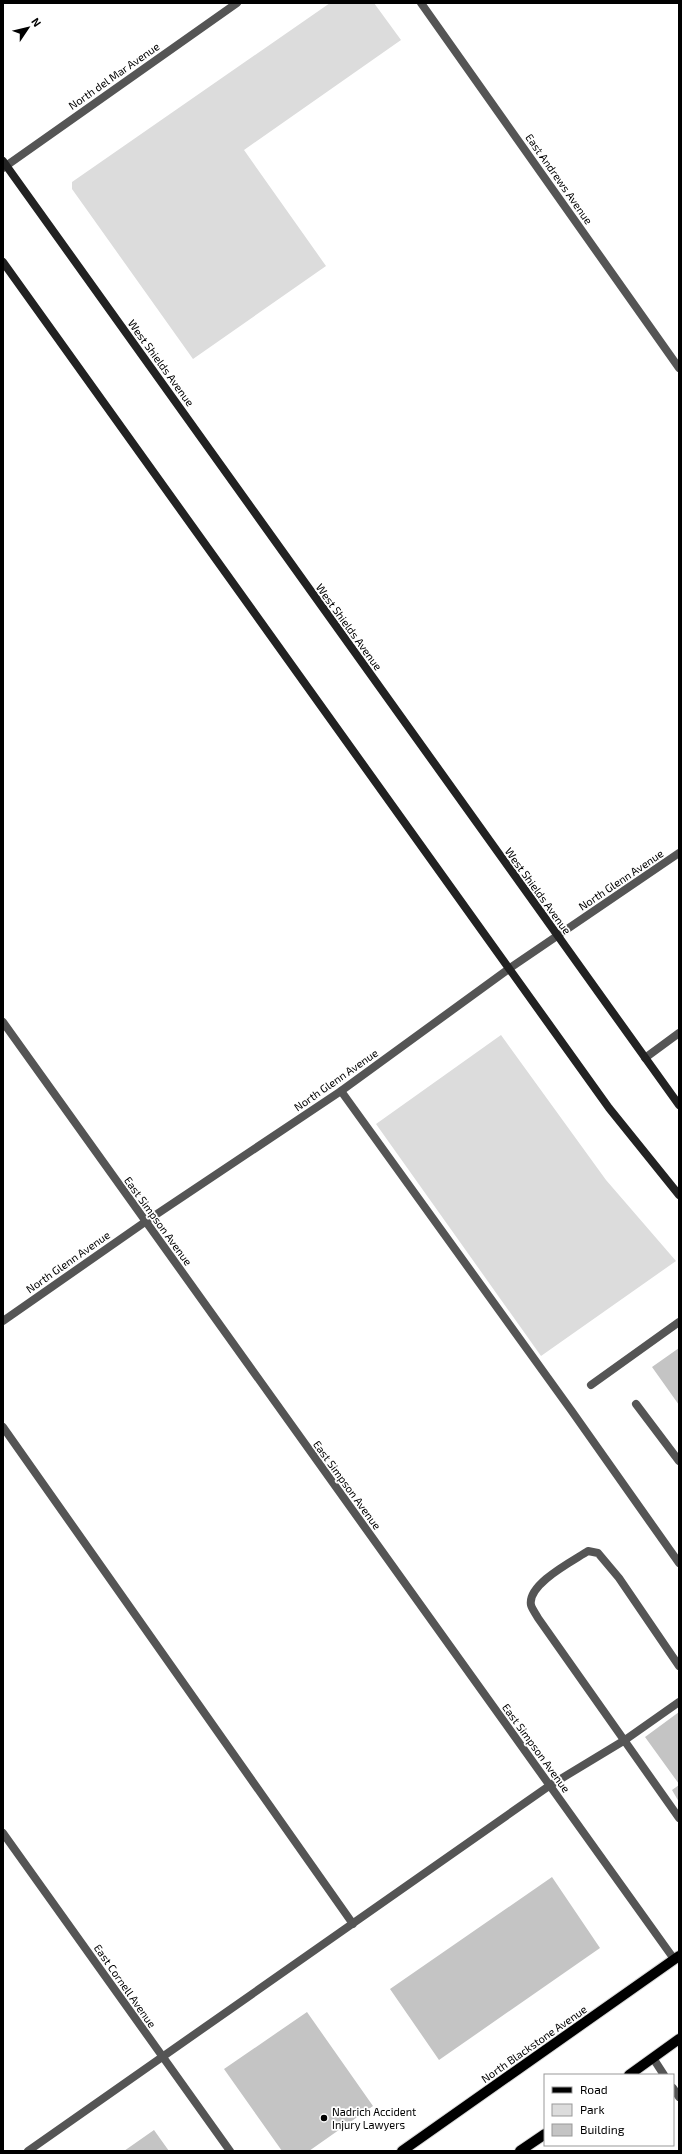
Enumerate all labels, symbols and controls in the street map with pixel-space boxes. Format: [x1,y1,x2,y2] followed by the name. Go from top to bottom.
[8,8,48,48] north arrow
[29,15,44,29] text: N
[66,39,162,112] street label: North del Mar Avenue
[523,131,596,227] street label: East Andrews Avenue
[126,317,197,409] street label: West Shields Avenue
[314,581,385,673] street label: West Shields Avenue
[503,845,574,937] street label: West Shields Avenue
[576,846,666,913] street label: North Glenn Avenue
[291,1046,380,1113] street label: North Glenn Avenue
[122,1174,195,1268] street label: East Simpson Avenue
[23,1228,112,1295] street label: North Glenn Avenue
[311,1438,384,1532] street label: East Simpson Avenue
[500,1701,573,1795] street label: East Simpson Avenue
[92,1941,159,2030] street label: East Cornell Avenue
[478,2002,589,2085] street label: North Blackstone Avenue
[544,2074,674,2146] legend
[580,2082,608,2096] text: Road
[580,2102,605,2116] text: Park
[332,2105,416,2132] place label: Nadrich Accident Injury Lawyers
[319,2113,329,2123] marker: Nadrich Accident Injury Lawyers
[580,2122,625,2136] text: Building

